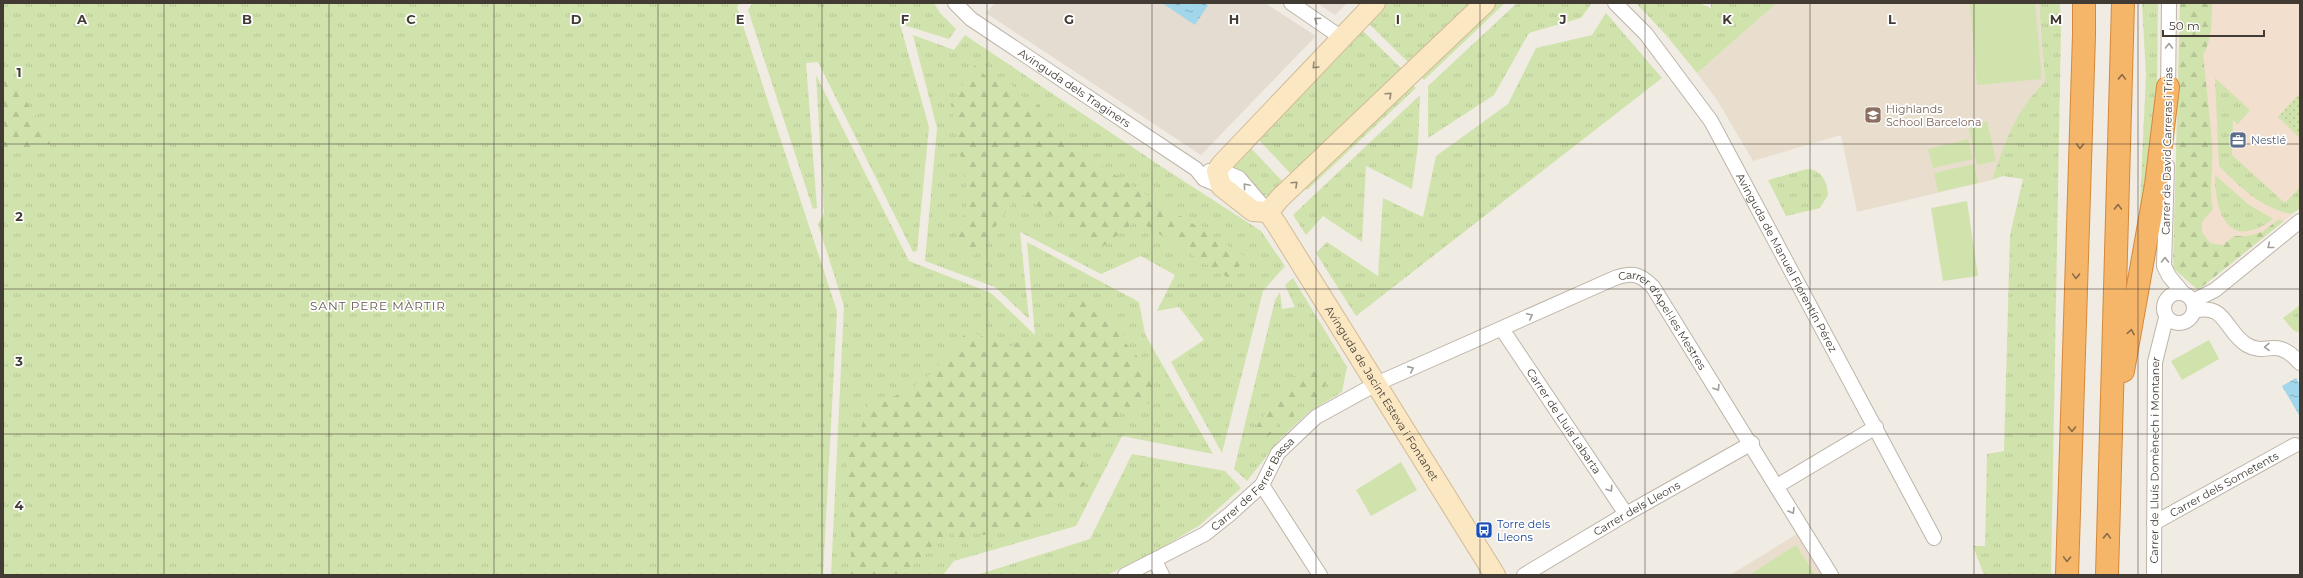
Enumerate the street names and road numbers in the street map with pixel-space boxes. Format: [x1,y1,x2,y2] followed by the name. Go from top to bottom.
[1016,46,1134,131] street label: Avinguda dels Traginers
[2159,66,2175,235] street label: Carrer de David Carreras i Trias
[1733,171,1840,355] street label: Avinguda de Manuel Florentín Pérez
[1617,268,1710,373] street label: Carrer d'Apel·les Mestres
[1322,303,1442,484] street label: Avinguda de Jacint Esteva i Fontanet
[2147,355,2163,563] street label: Carrer de Lluís Domènech i Montaner
[1523,366,1604,477] street label: Carrer de Lluís Labarta
[1208,434,1297,534] street label: Carrer de Ferrer Bassa
[2167,448,2281,520] street label: Carrer dels Sometents
[1591,478,1683,539] street label: Carrer dels Lleons

